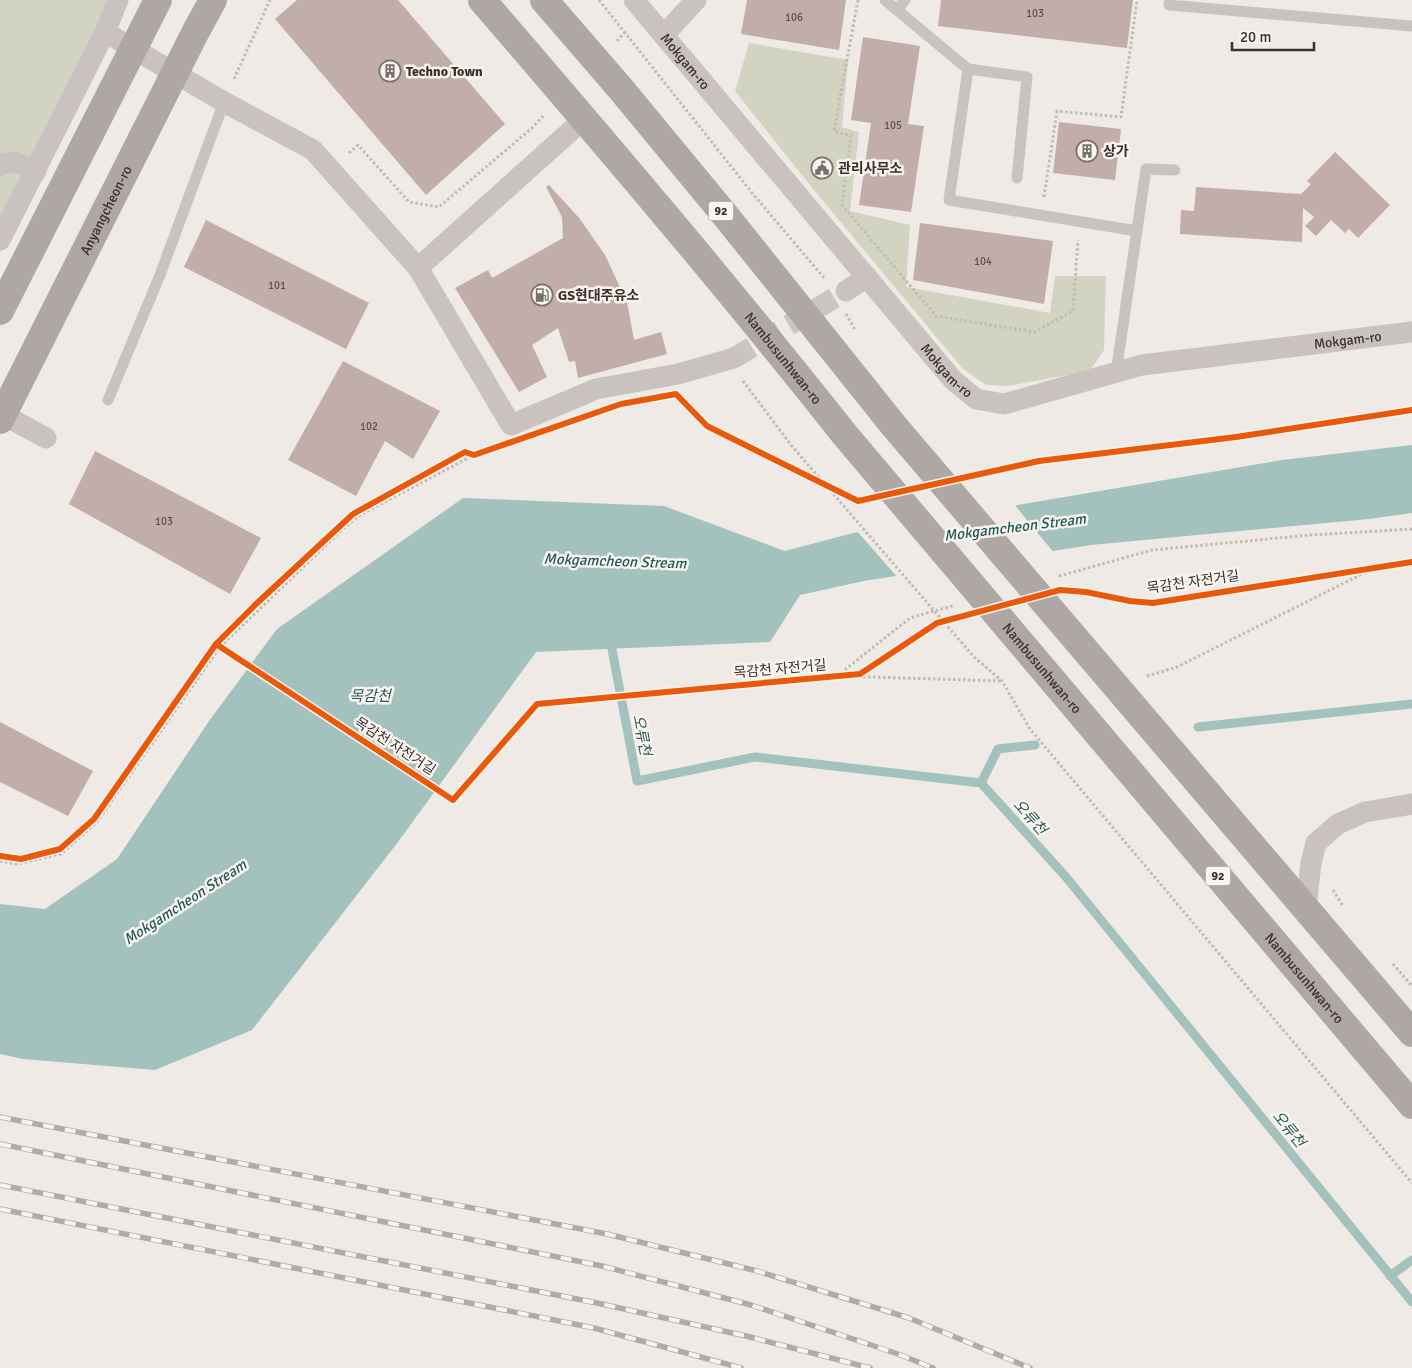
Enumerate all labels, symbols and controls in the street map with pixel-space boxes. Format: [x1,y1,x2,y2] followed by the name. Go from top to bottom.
[1026,7,1044,20] house number: 103
[785,11,803,24] house number: 106
[1232,20,1314,52] scale bar
[1240,28,1271,46] text: 20 m
[657,30,714,93] street label: Mokgam-ro
[378,59,402,83] building icon: Techno Town
[406,63,483,80] place label: Techno Town
[884,119,902,132] house number: 105
[1075,139,1099,163] building icon: 상가
[1103,143,1129,160] place label: 상가
[810,156,834,180] public building icon: 관리사무소
[838,160,903,177] place label: 관리사무소
[76,163,135,258] street label: Anyangcheon-ro
[708,202,734,220] road number: 92
[974,255,992,268] house number: 104
[268,279,286,292] house number: 101
[530,283,554,307] fuel station icon: GS현대주유소
[558,287,639,304] place label: GS현대주유소
[741,309,826,408] street label: Nambusunhwan-ro
[1313,327,1383,352] street label: Mokgam-ro
[917,340,976,401] street label: Mokgam-ro
[360,420,378,433] house number: 102
[943,509,1088,545] water label: Mokgamcheon Stream
[155,515,173,528] house number: 103
[543,550,688,573] water label: Mokgamcheon Stream
[1146,567,1240,597] street label: 목감천 자전거길
[999,619,1085,717] street label: Nambusunhwan-ro
[733,656,827,682] street label: 목감천 자전거길
[349,687,393,705] water label: 목감천
[351,713,439,779] street label: 목감천 자전거길
[629,713,655,759] water label: 오류천
[1009,796,1052,840] water label: 오류천
[120,855,251,948] water label: Mokgamcheon Stream
[1206,866,1230,886] road number: 92
[1261,929,1348,1027] street label: Nambusunhwan-ro
[1269,1107,1310,1152] water label: 오류천

